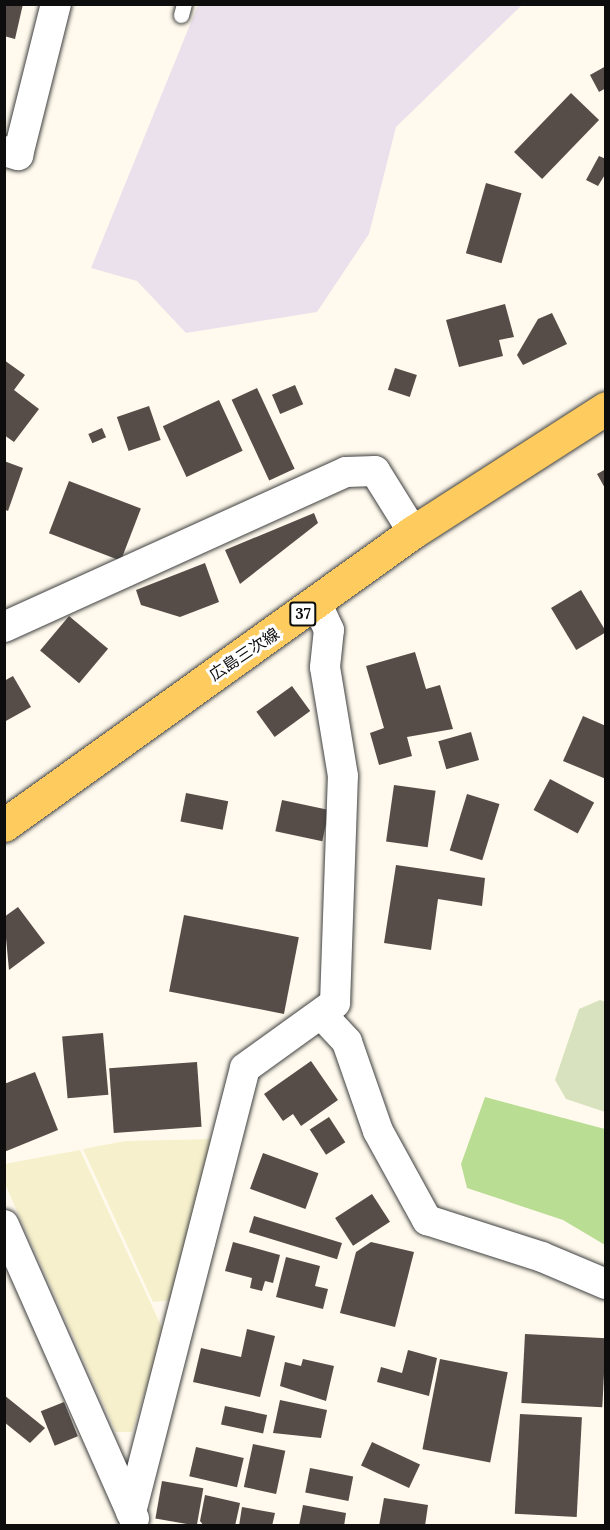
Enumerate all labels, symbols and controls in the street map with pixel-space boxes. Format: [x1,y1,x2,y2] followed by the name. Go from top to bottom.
[288,602,318,626] road number: 37
[205,624,283,684] street label: 広島三次線

